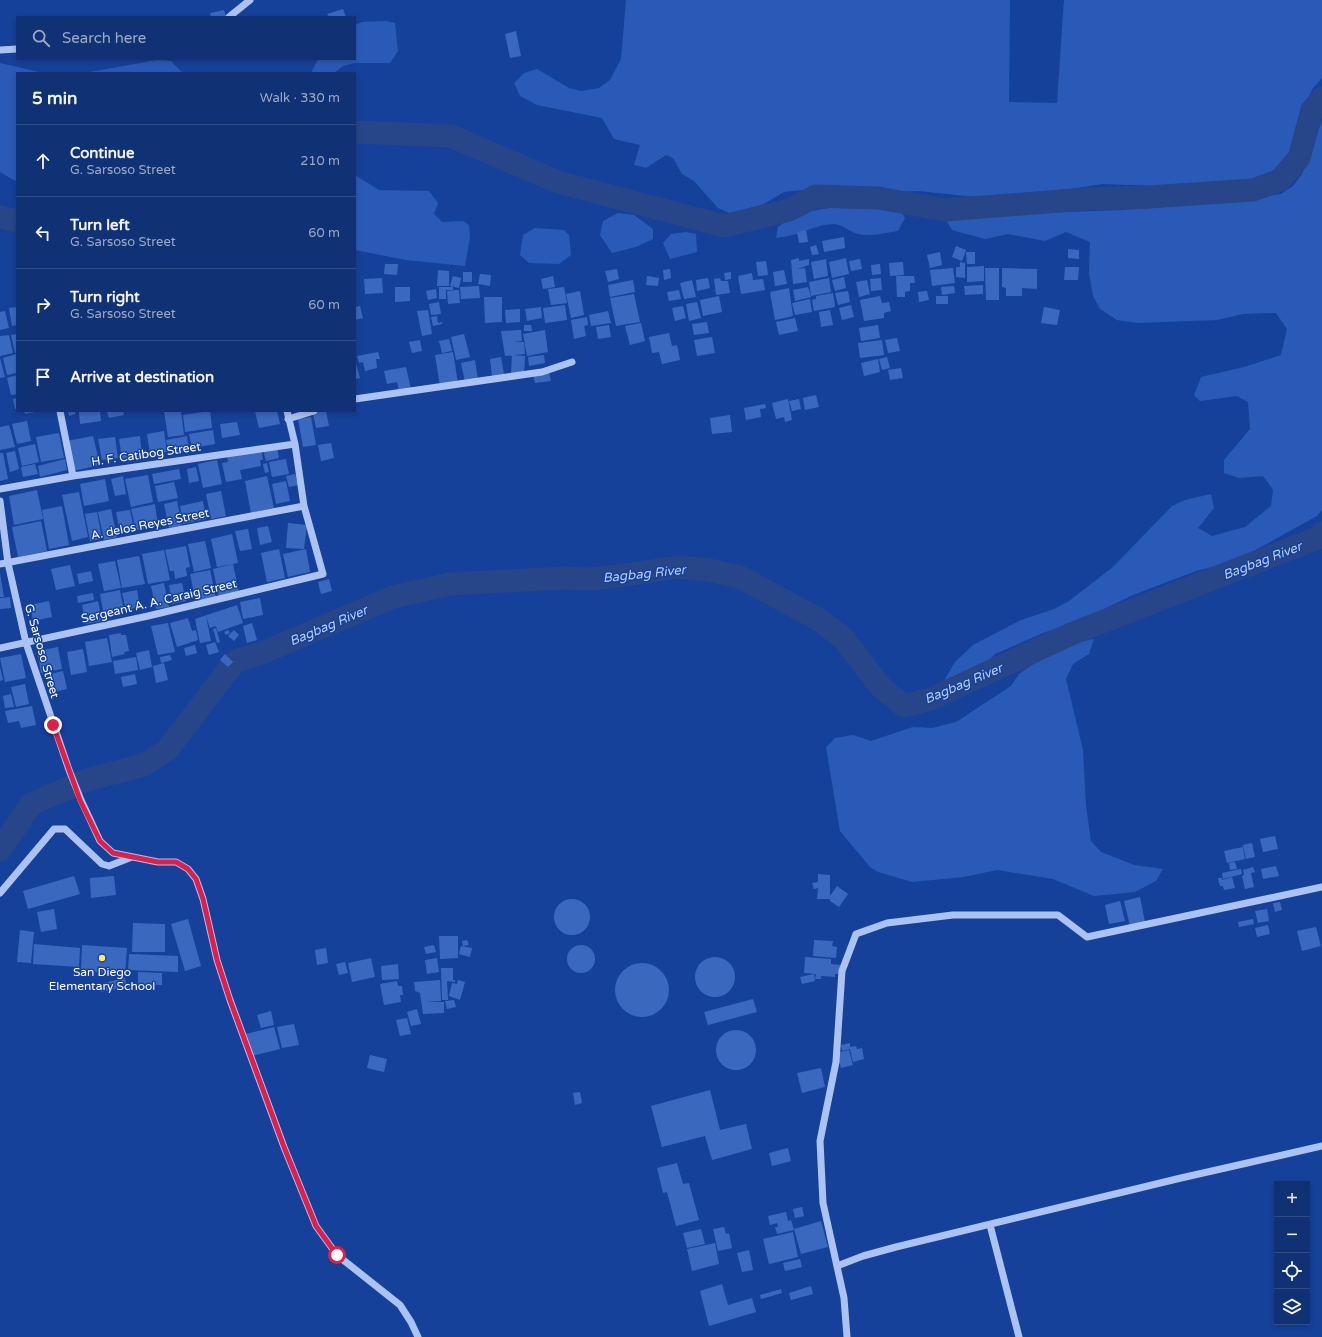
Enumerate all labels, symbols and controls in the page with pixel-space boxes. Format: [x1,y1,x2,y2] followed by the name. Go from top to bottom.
[16,16,356,60] search box
[30,27,52,49] icon: search
[62,29,146,47] text: Search here
[32,88,77,109] text: 5 min
[260,90,340,106] text: Walk · 330 m
[70,144,134,162] text: Continue
[32,150,54,172] icon: ahead
[300,153,340,169] text: 210 m
[70,162,176,178] text: G. Sarsoso Street
[70,216,130,234] text: Turn left
[32,222,54,244] icon: left
[308,225,340,241] text: 60 m
[70,234,176,250] text: G. Sarsoso Street
[70,288,140,306] text: Turn right
[32,294,54,316] icon: right
[308,297,340,313] text: 60 m
[70,306,176,322] text: G. Sarsoso Street
[32,366,54,388] icon: arrive
[70,368,214,386] text: Arrive at destination
[90,439,202,469] street label: H. F. Catibog Street
[90,506,211,542] street label: A. delos Reyes Street
[1221,538,1306,583] water label: Bagbag River
[602,561,688,586] water label: Bagbag River
[80,576,239,626] street label: Sergeant A. A. Caraig Street
[22,602,62,700] street label: G. Sarsoso Street
[287,602,372,650] water label: Bagbag River
[922,660,1007,708] water label: Bagbag River
[44,716,62,734] route end
[97,953,107,963] marker: San Diego Elementary School
[49,965,155,993] place label: San Diego Elementary School
[1274,1181,1310,1325] map controls
[1274,1181,1310,1217] button: +
[1274,1217,1310,1253] button: −
[328,1246,346,1264] route start
[1274,1253,1310,1289] button: locate
[1274,1289,1310,1325] button: layers

